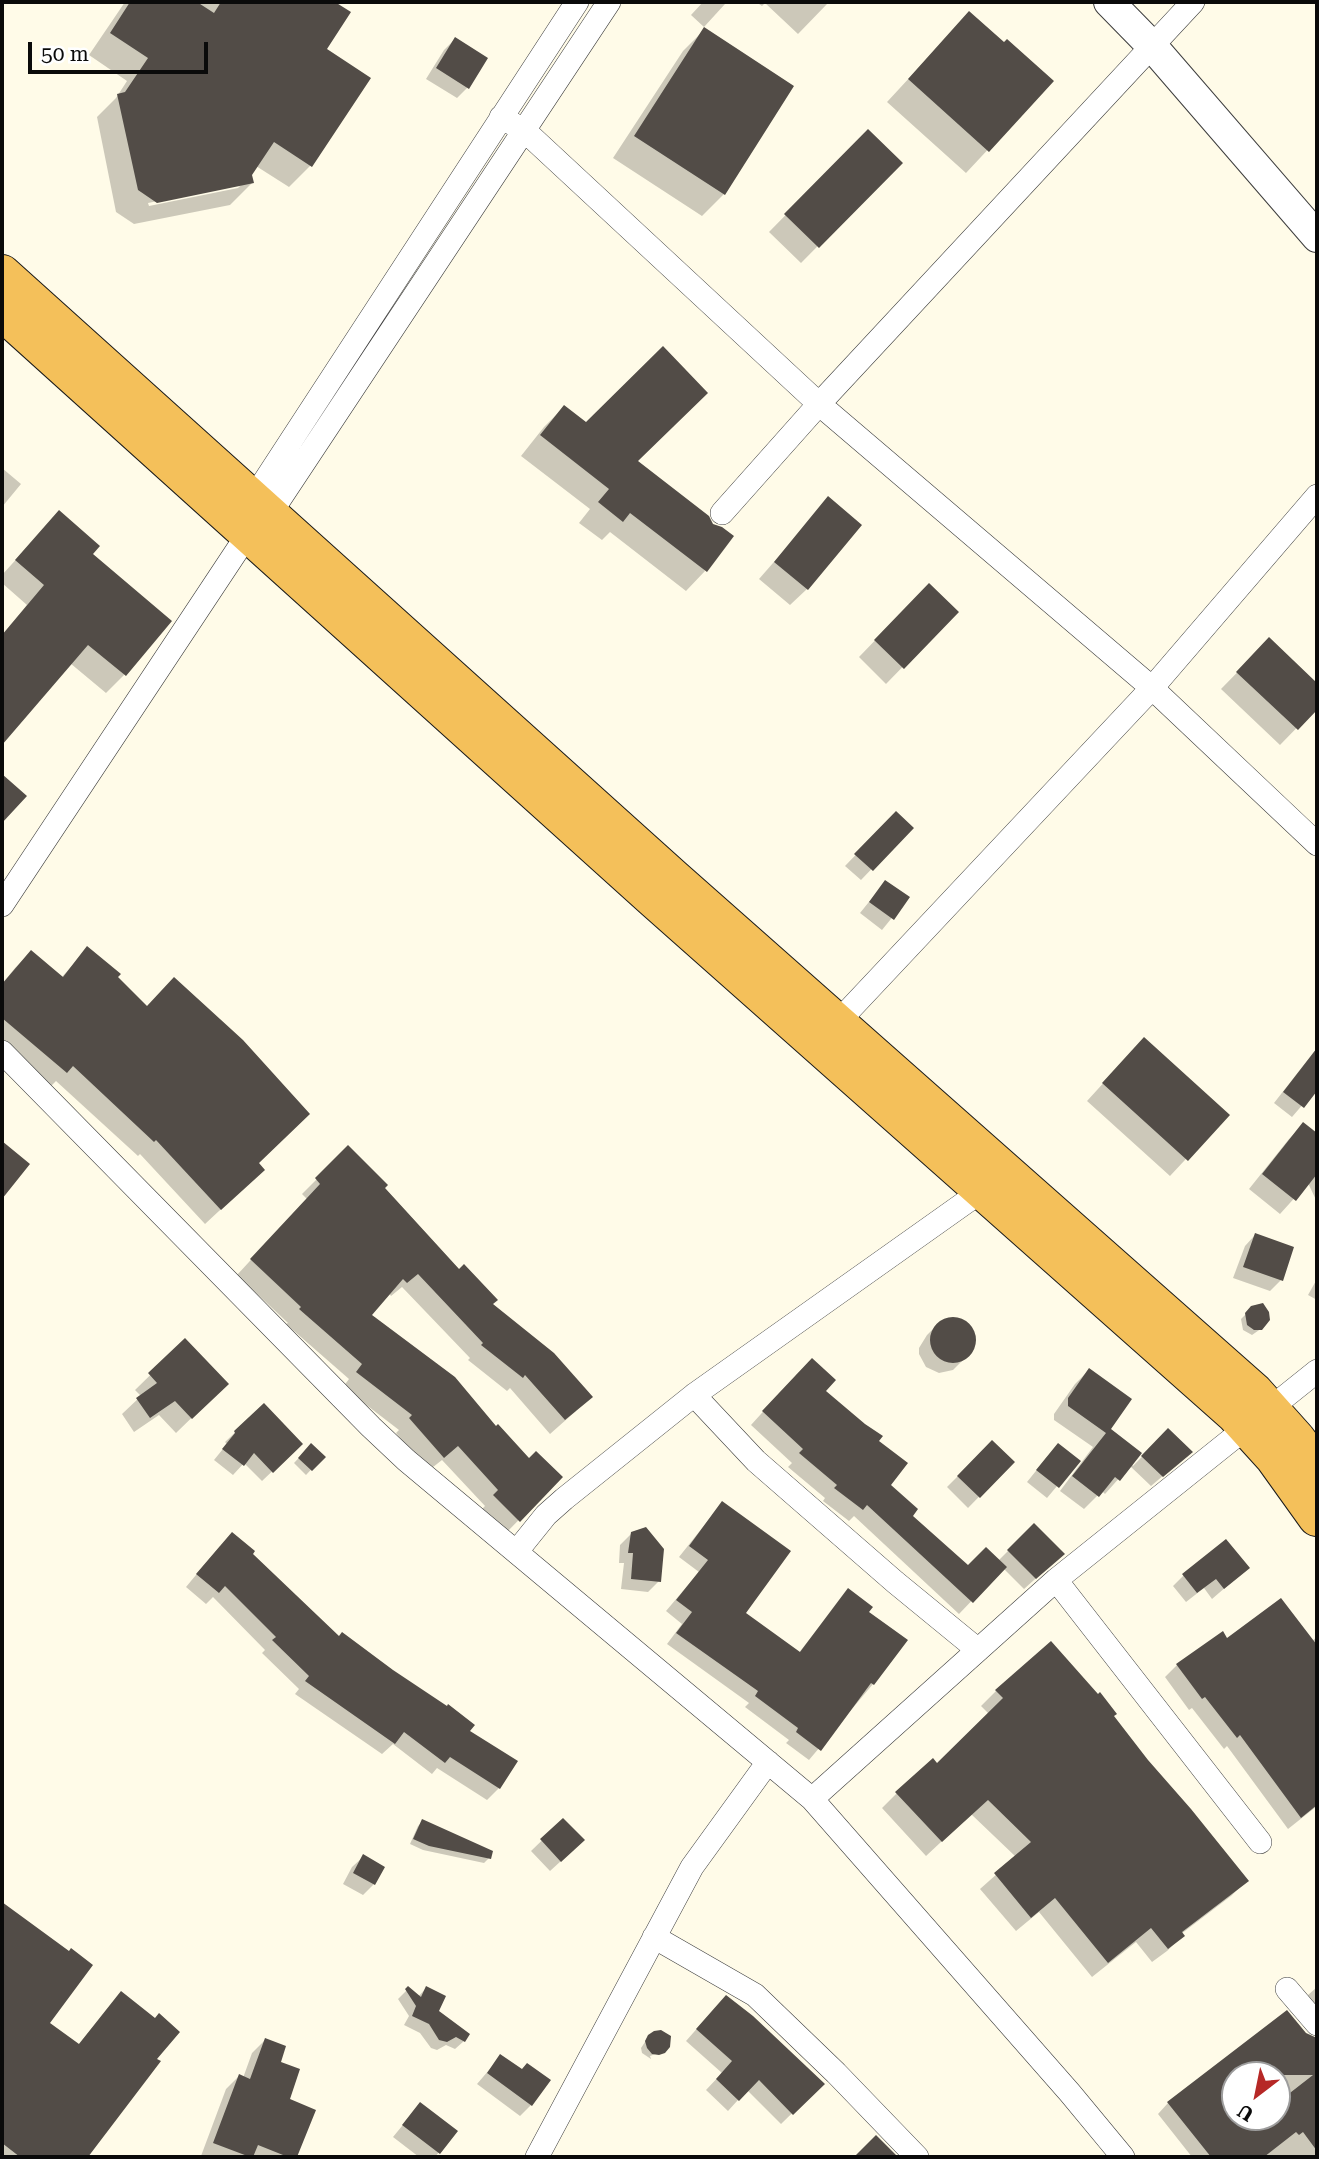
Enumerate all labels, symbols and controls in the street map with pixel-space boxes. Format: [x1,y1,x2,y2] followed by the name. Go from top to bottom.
[32,28,212,72] scale bar
[41,42,89,66] text: 50 m
[1221,2061,1291,2131] north arrow
[1233,2099,1258,2126] text: U

